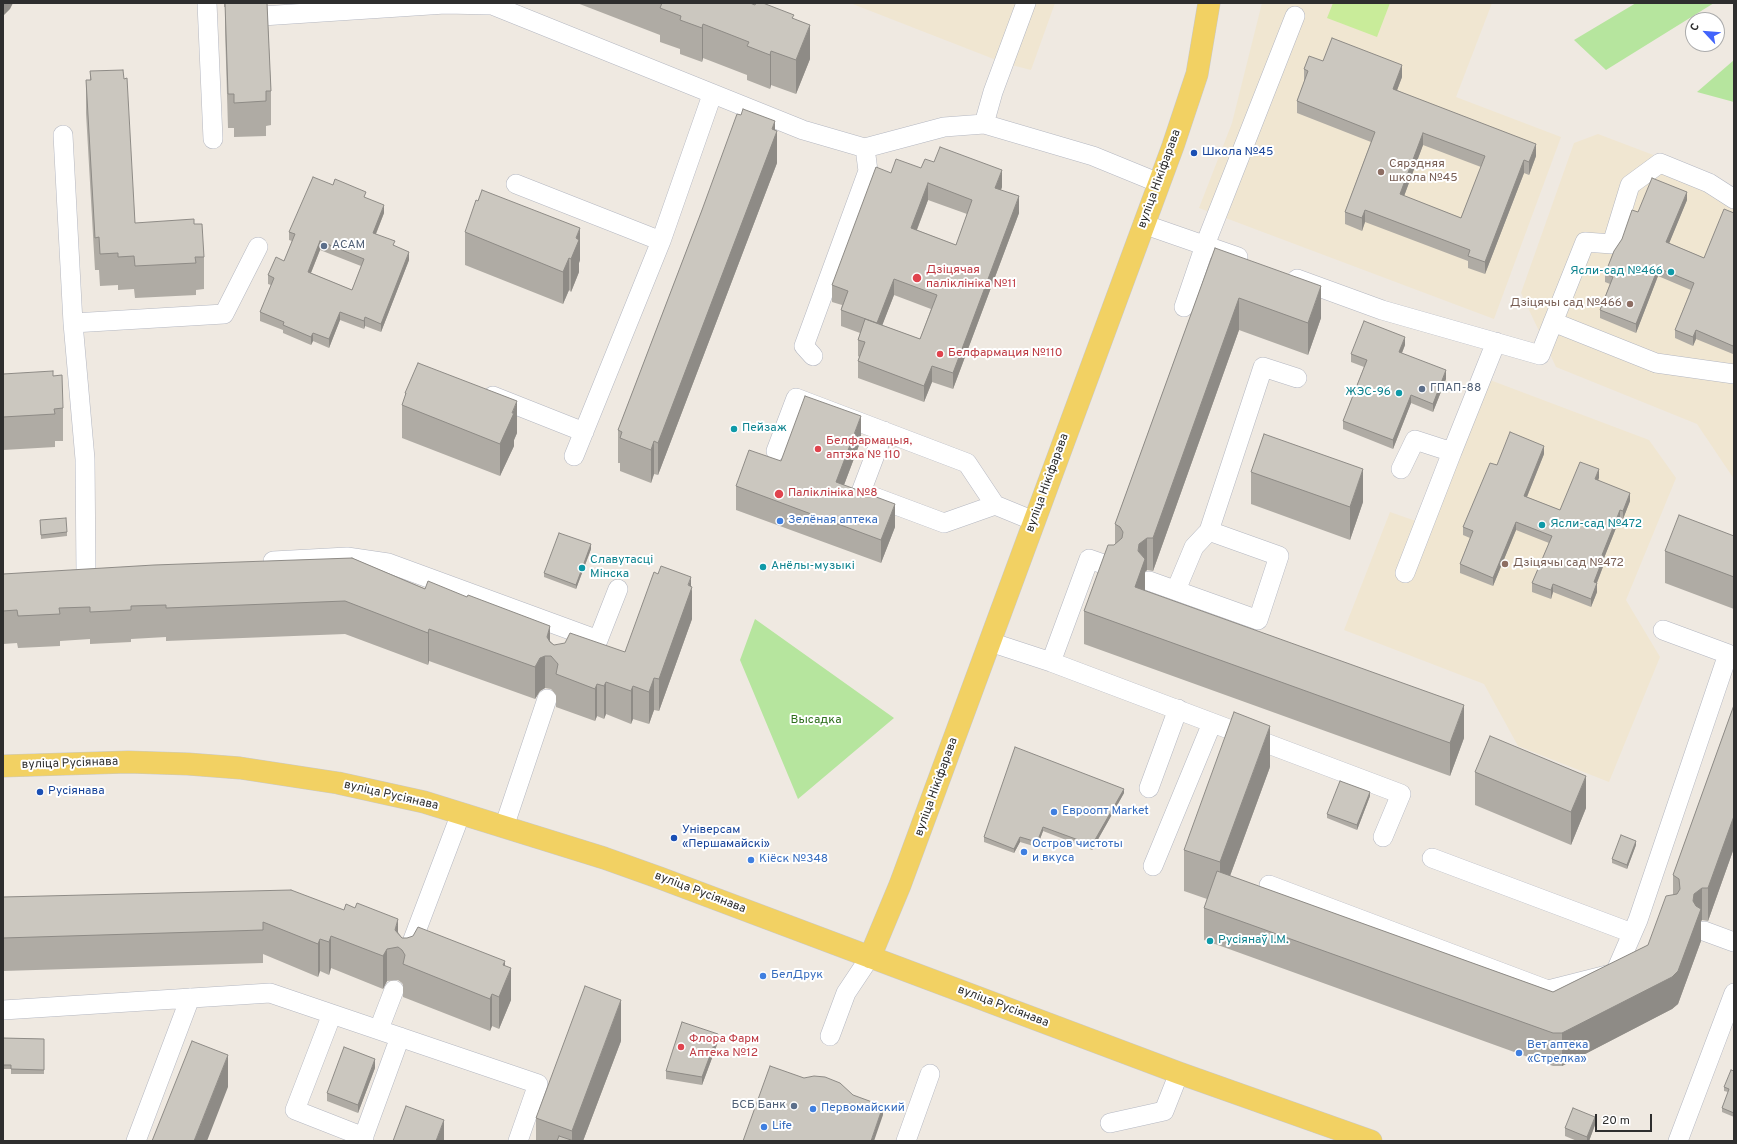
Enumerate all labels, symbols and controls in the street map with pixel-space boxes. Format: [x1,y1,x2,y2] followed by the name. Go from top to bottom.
[1685,12,1725,52] north arrow
[1687,21,1703,33] text: С
[1135,128,1185,230] street label: вуліца Нікіфарава
[1202,146,1273,160] place label: Школа №45
[1189,148,1199,158] marker: Школа №45
[1389,158,1458,186] place label: Сярэдняя школа №45
[1376,167,1386,177] marker: Сярэдняя школа №45
[332,239,365,253] place label: АСАМ
[319,241,329,251] marker: АСАМ
[926,264,1016,292] place label: Дзіцячая паліклініка №11
[1570,265,1663,279] place label: Ясли-сад №466
[1666,267,1676,277] marker: Ясли-сад №466
[911,272,923,284] marker: Дзіцячая паліклініка №11
[1510,297,1622,311] place label: Дзіцячы сад №466
[1625,299,1635,309] marker: Дзіцячы сад №466
[948,347,1062,361] place label: Белфармация №110
[935,349,945,359] marker: Белфармация №110
[1430,382,1481,396] place label: ГПАП-88
[1417,384,1427,394] marker: ГПАП-88
[1345,386,1391,400] place label: ЖЭС-96
[1394,388,1404,398] marker: ЖЭС-96
[742,422,787,436] place label: Пейзаж
[729,424,739,434] marker: Пейзаж
[1023,432,1073,534] street label: вуліца Нікіфарава
[826,435,912,463] place label: Белфармацыя, аптэка № 110
[813,444,823,454] marker: Белфармацыя, аптэка № 110
[788,487,878,501] place label: Паліклініка №8
[773,488,785,500] marker: Паліклініка №8
[788,514,878,528] place label: Зелёная аптека
[775,516,785,526] marker: Зелёная аптека
[1550,518,1642,532] place label: Ясли-сад №472
[1537,520,1547,530] marker: Ясли-сад №472
[590,554,653,582] place label: Славутасці Мінска
[1513,557,1624,571] place label: Дзіцячы сад №472
[1500,559,1510,569] marker: Дзіцячы сад №472
[771,560,855,574] place label: Анёлы-музыкі
[758,562,768,572] marker: Анёлы-музыкі
[577,563,587,573] marker: Славутасці Мінска
[791,714,841,728] park label: Высадка
[912,736,962,838] street label: вуліца Нікіфарава
[22,755,118,773] street label: вуліца Русіянава
[342,778,440,814] street label: вуліца Русіянава
[48,785,105,799] place label: Русіянава
[35,787,45,797] marker: Русіянава
[1062,805,1149,819] place label: Евроопт Market
[1049,807,1059,817] marker: Евроопт Market
[682,824,770,852] place label: Універсам «Першамайскі»
[669,833,679,843] marker: Універсам «Першамайскі»
[1032,838,1123,866] place label: Остров чистоты и вкуса
[1019,847,1029,857] marker: Остров чистоты и вкуса
[759,853,828,867] place label: Кіёск №348
[746,855,756,865] marker: Кіёск №348
[652,869,748,917] street label: вуліца Русіянава
[1218,934,1289,948] place label: Русіянаў І.М.
[1205,936,1215,946] marker: Русіянаў І.М.
[771,969,823,983] place label: БелДрук
[758,971,768,981] marker: БелДрук
[955,983,1051,1031] street label: вуліца Русіянава
[689,1033,759,1061] place label: Флора Фарм Аптека №12
[1527,1039,1588,1067] place label: Вет аптека «Стрелка»
[676,1042,686,1052] marker: Флора Фарм Аптека №12
[1514,1048,1524,1058] marker: Вет аптека «Стрелка»
[731,1099,786,1113] place label: БСБ Банк
[789,1101,799,1111] marker: БСБ Банк
[821,1102,905,1116] place label: Первомайский
[808,1104,818,1114] marker: Первомайский
[1597,1106,1654,1132] scale bar
[1602,1113,1630,1129] text: 20 m
[772,1120,792,1134] place label: Life
[759,1122,769,1132] marker: Life

